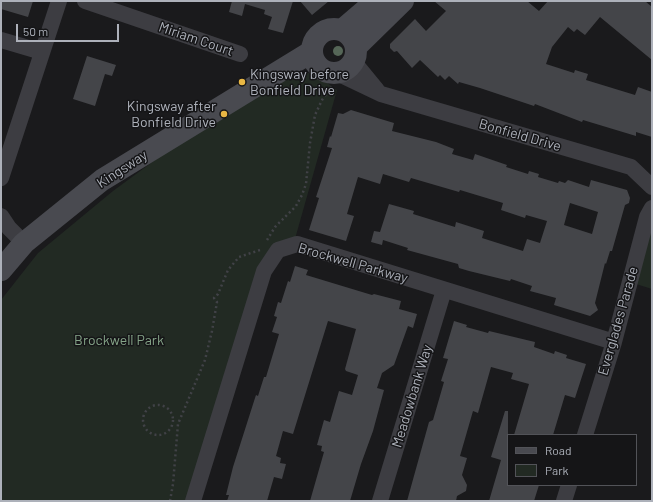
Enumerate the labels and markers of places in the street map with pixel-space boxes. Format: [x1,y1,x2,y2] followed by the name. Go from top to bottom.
[250,66,349,98] place label: Kingsway before Bonfield Drive
[237,77,247,87] marker: Kingsway before Bonfield Drive
[127,98,216,130] place label: Kingsway after Bonfield Drive
[219,109,229,119] marker: Kingsway after Bonfield Drive

